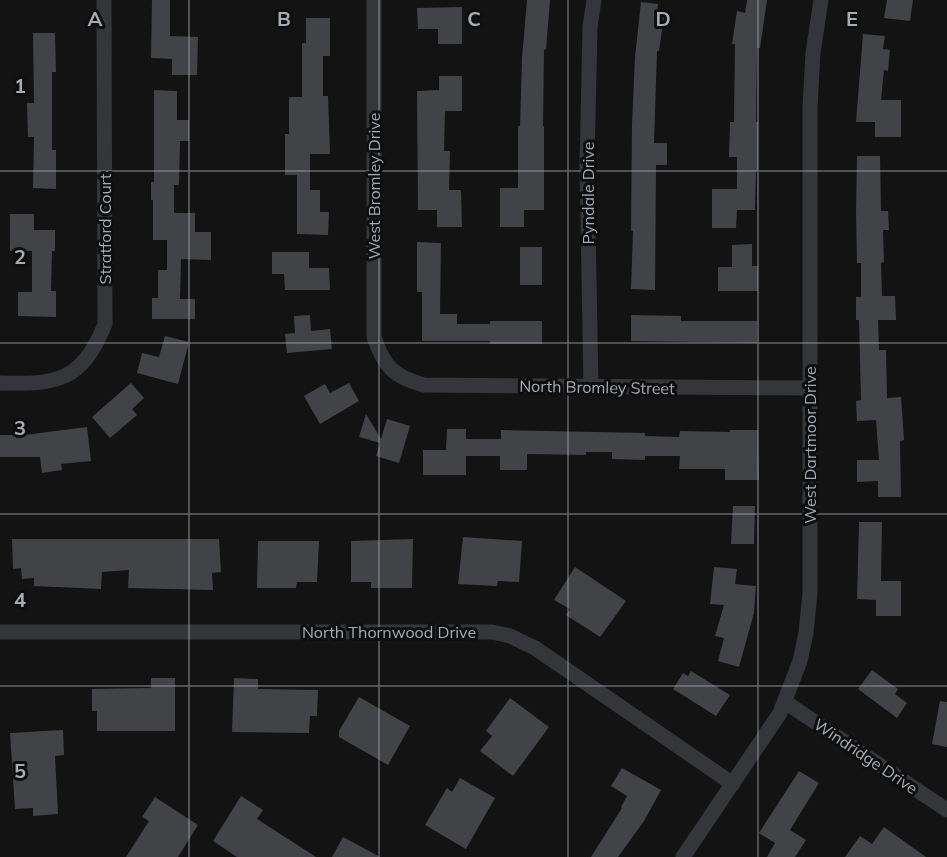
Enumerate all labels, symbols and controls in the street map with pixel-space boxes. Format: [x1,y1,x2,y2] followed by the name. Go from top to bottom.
[88,6,103,31] text: A
[277,6,291,31] text: B
[467,6,481,31] text: C
[655,6,671,31] text: D
[846,6,858,31] text: E
[14,73,26,98] text: 1
[364,113,384,259] street label: West Bromley Drive
[578,142,598,244] street label: Pyndale Drive
[95,173,115,284] street label: Stratford Court
[14,244,26,269] text: 2
[800,366,820,524] street label: West Dartmoor Drive
[519,376,675,398] street label: North Bromley Street
[14,415,26,440] text: 3
[14,587,26,612] text: 4
[302,622,476,642] street label: North Thornwood Drive
[810,714,922,798] street label: Windridge Drive
[14,758,26,783] text: 5

